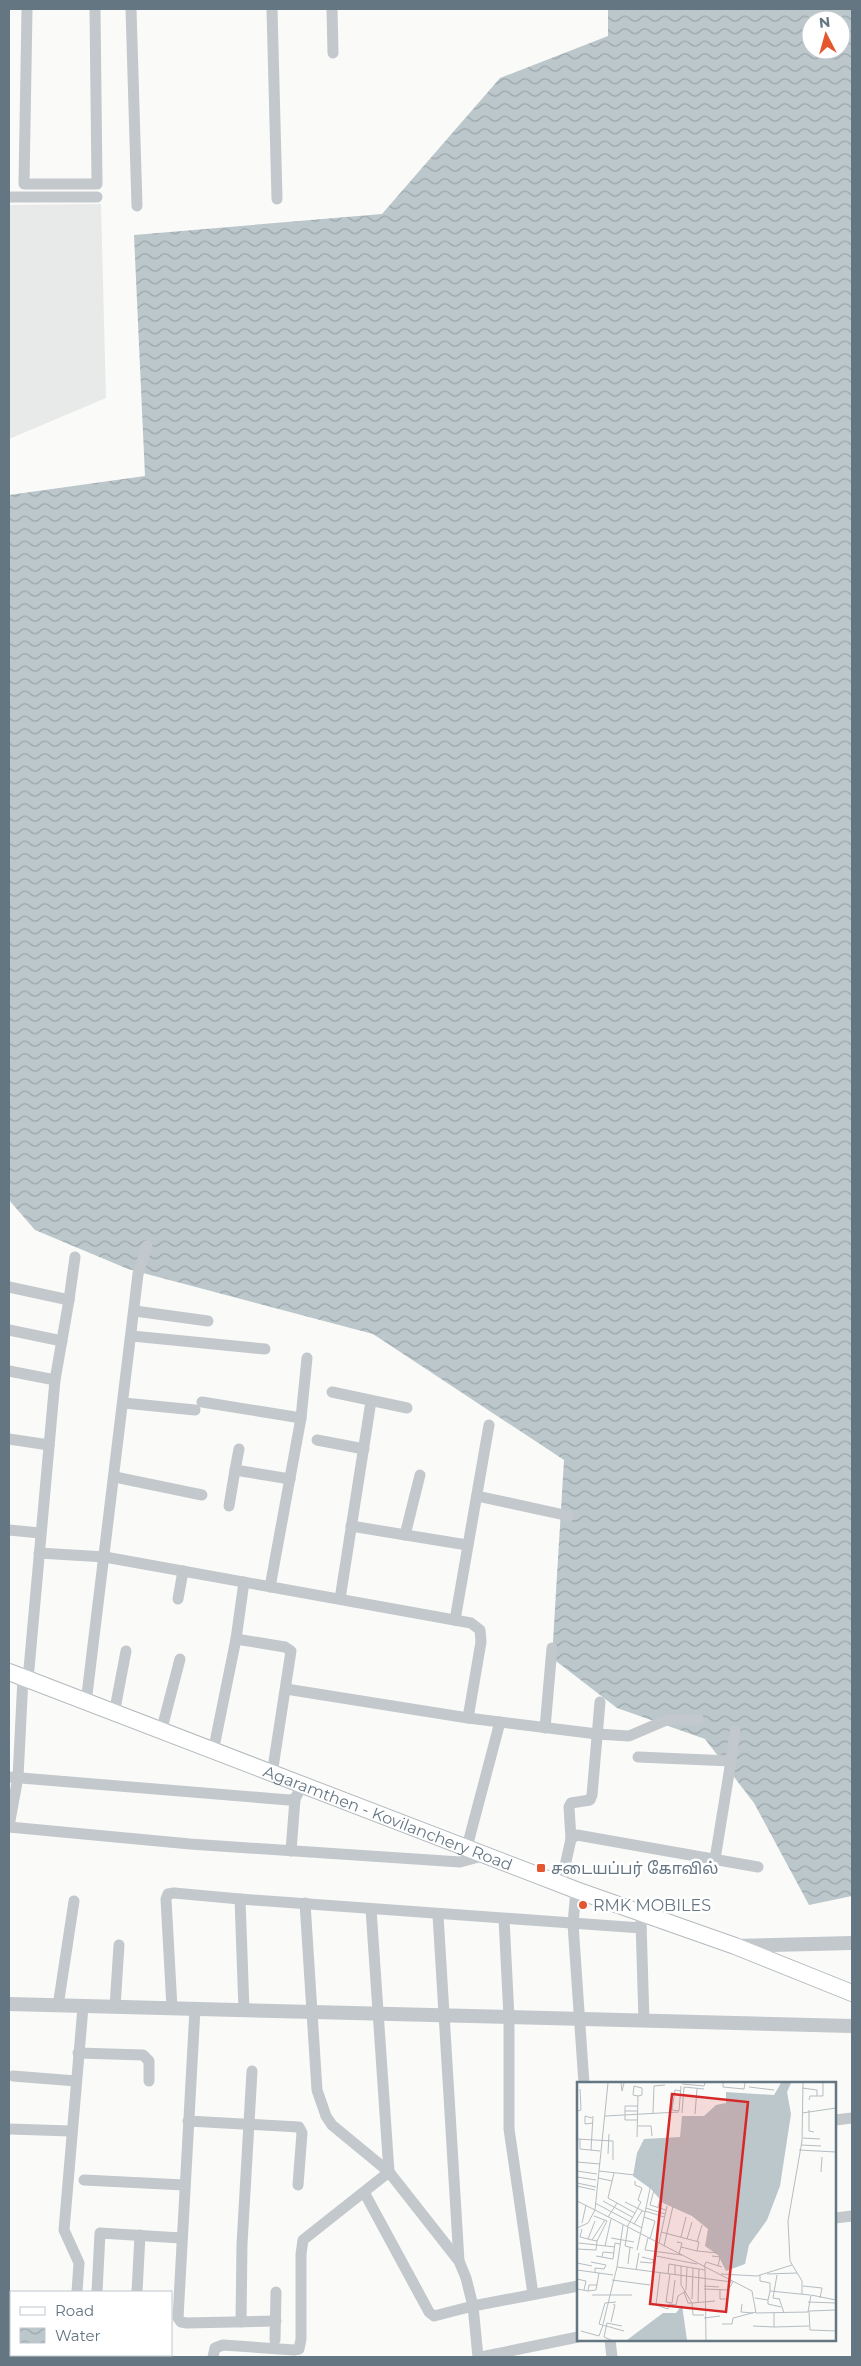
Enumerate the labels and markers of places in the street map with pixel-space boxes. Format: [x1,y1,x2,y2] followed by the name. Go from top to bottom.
[551,1859,719,1878] place label: சடையப்பர் கோவில்
[535,1862,547,1874] marker: சடையப்பர் கோவில்
[593,1896,711,1915] place label: RMK MOBILES
[577,1899,589,1911] marker: RMK MOBILES

